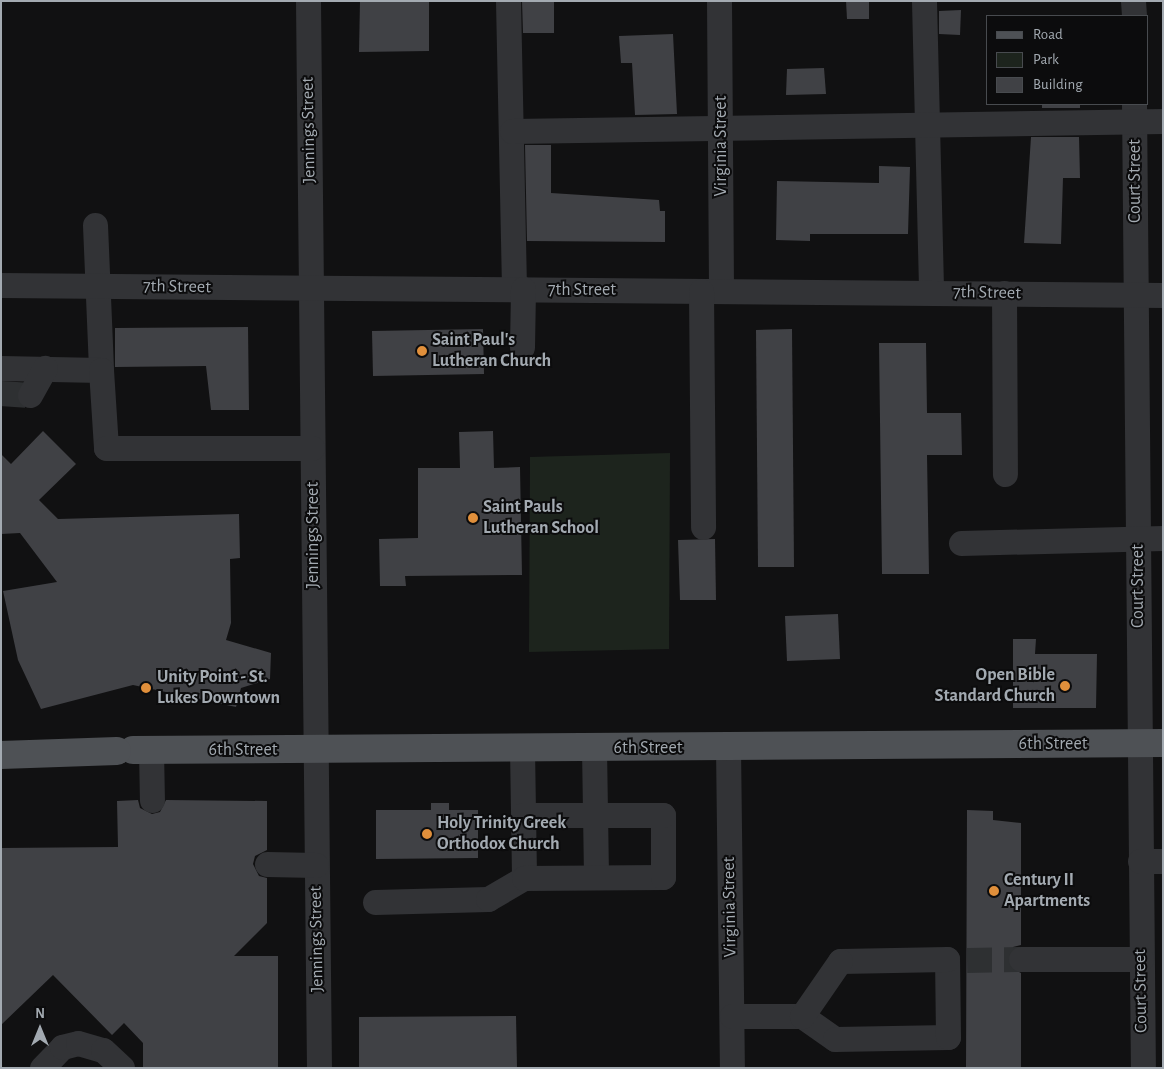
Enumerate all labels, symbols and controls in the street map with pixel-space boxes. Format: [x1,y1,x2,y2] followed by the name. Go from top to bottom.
[986,15,1149,105] legend
[1033,27,1063,42] text: Road
[1033,52,1059,67] text: Park
[297,77,321,183] street label: Jennings Street
[1033,77,1083,92] text: Building
[710,96,732,196] street label: Virginia Street
[1124,139,1146,223] street label: Court Street
[143,276,211,298] street label: 7th Street
[548,279,616,301] street label: 7th Street
[953,282,1021,304] street label: 7th Street
[432,330,551,372] place label: Saint Paul's Lutheran Church
[416,345,428,357] marker: Saint Paul's Lutheran Church
[302,482,324,588] street label: Jennings Street
[483,497,599,540] place label: Saint Pauls Lutheran School
[467,512,479,524] marker: Saint Pauls Lutheran School
[1127,544,1149,628] street label: Court Street
[934,665,1055,708] place label: Open Bible Standard Church
[157,667,280,710] place label: Unity Point - St. Lukes Downtown
[1059,680,1071,692] marker: Open Bible Standard Church
[139,681,153,695] marker: Unity Point - St. Lukes Downtown
[1019,733,1087,755] street label: 6th Street
[614,737,682,759] street label: 6th Street
[209,739,277,761] street label: 6th Street
[437,813,566,856] place label: Holy Trinity Greek Orthodox Church
[421,828,433,840] marker: Holy Trinity Greek Orthodox Church
[718,856,742,958] street label: Virginia Street
[1004,870,1090,912] place label: Century II Apartments
[988,885,1000,897] marker: Century II Apartments
[305,886,329,992] street label: Jennings Street
[1129,949,1153,1033] street label: Court Street
[15,1004,65,1054] north arrow
[35,1007,45,1021] text: N

